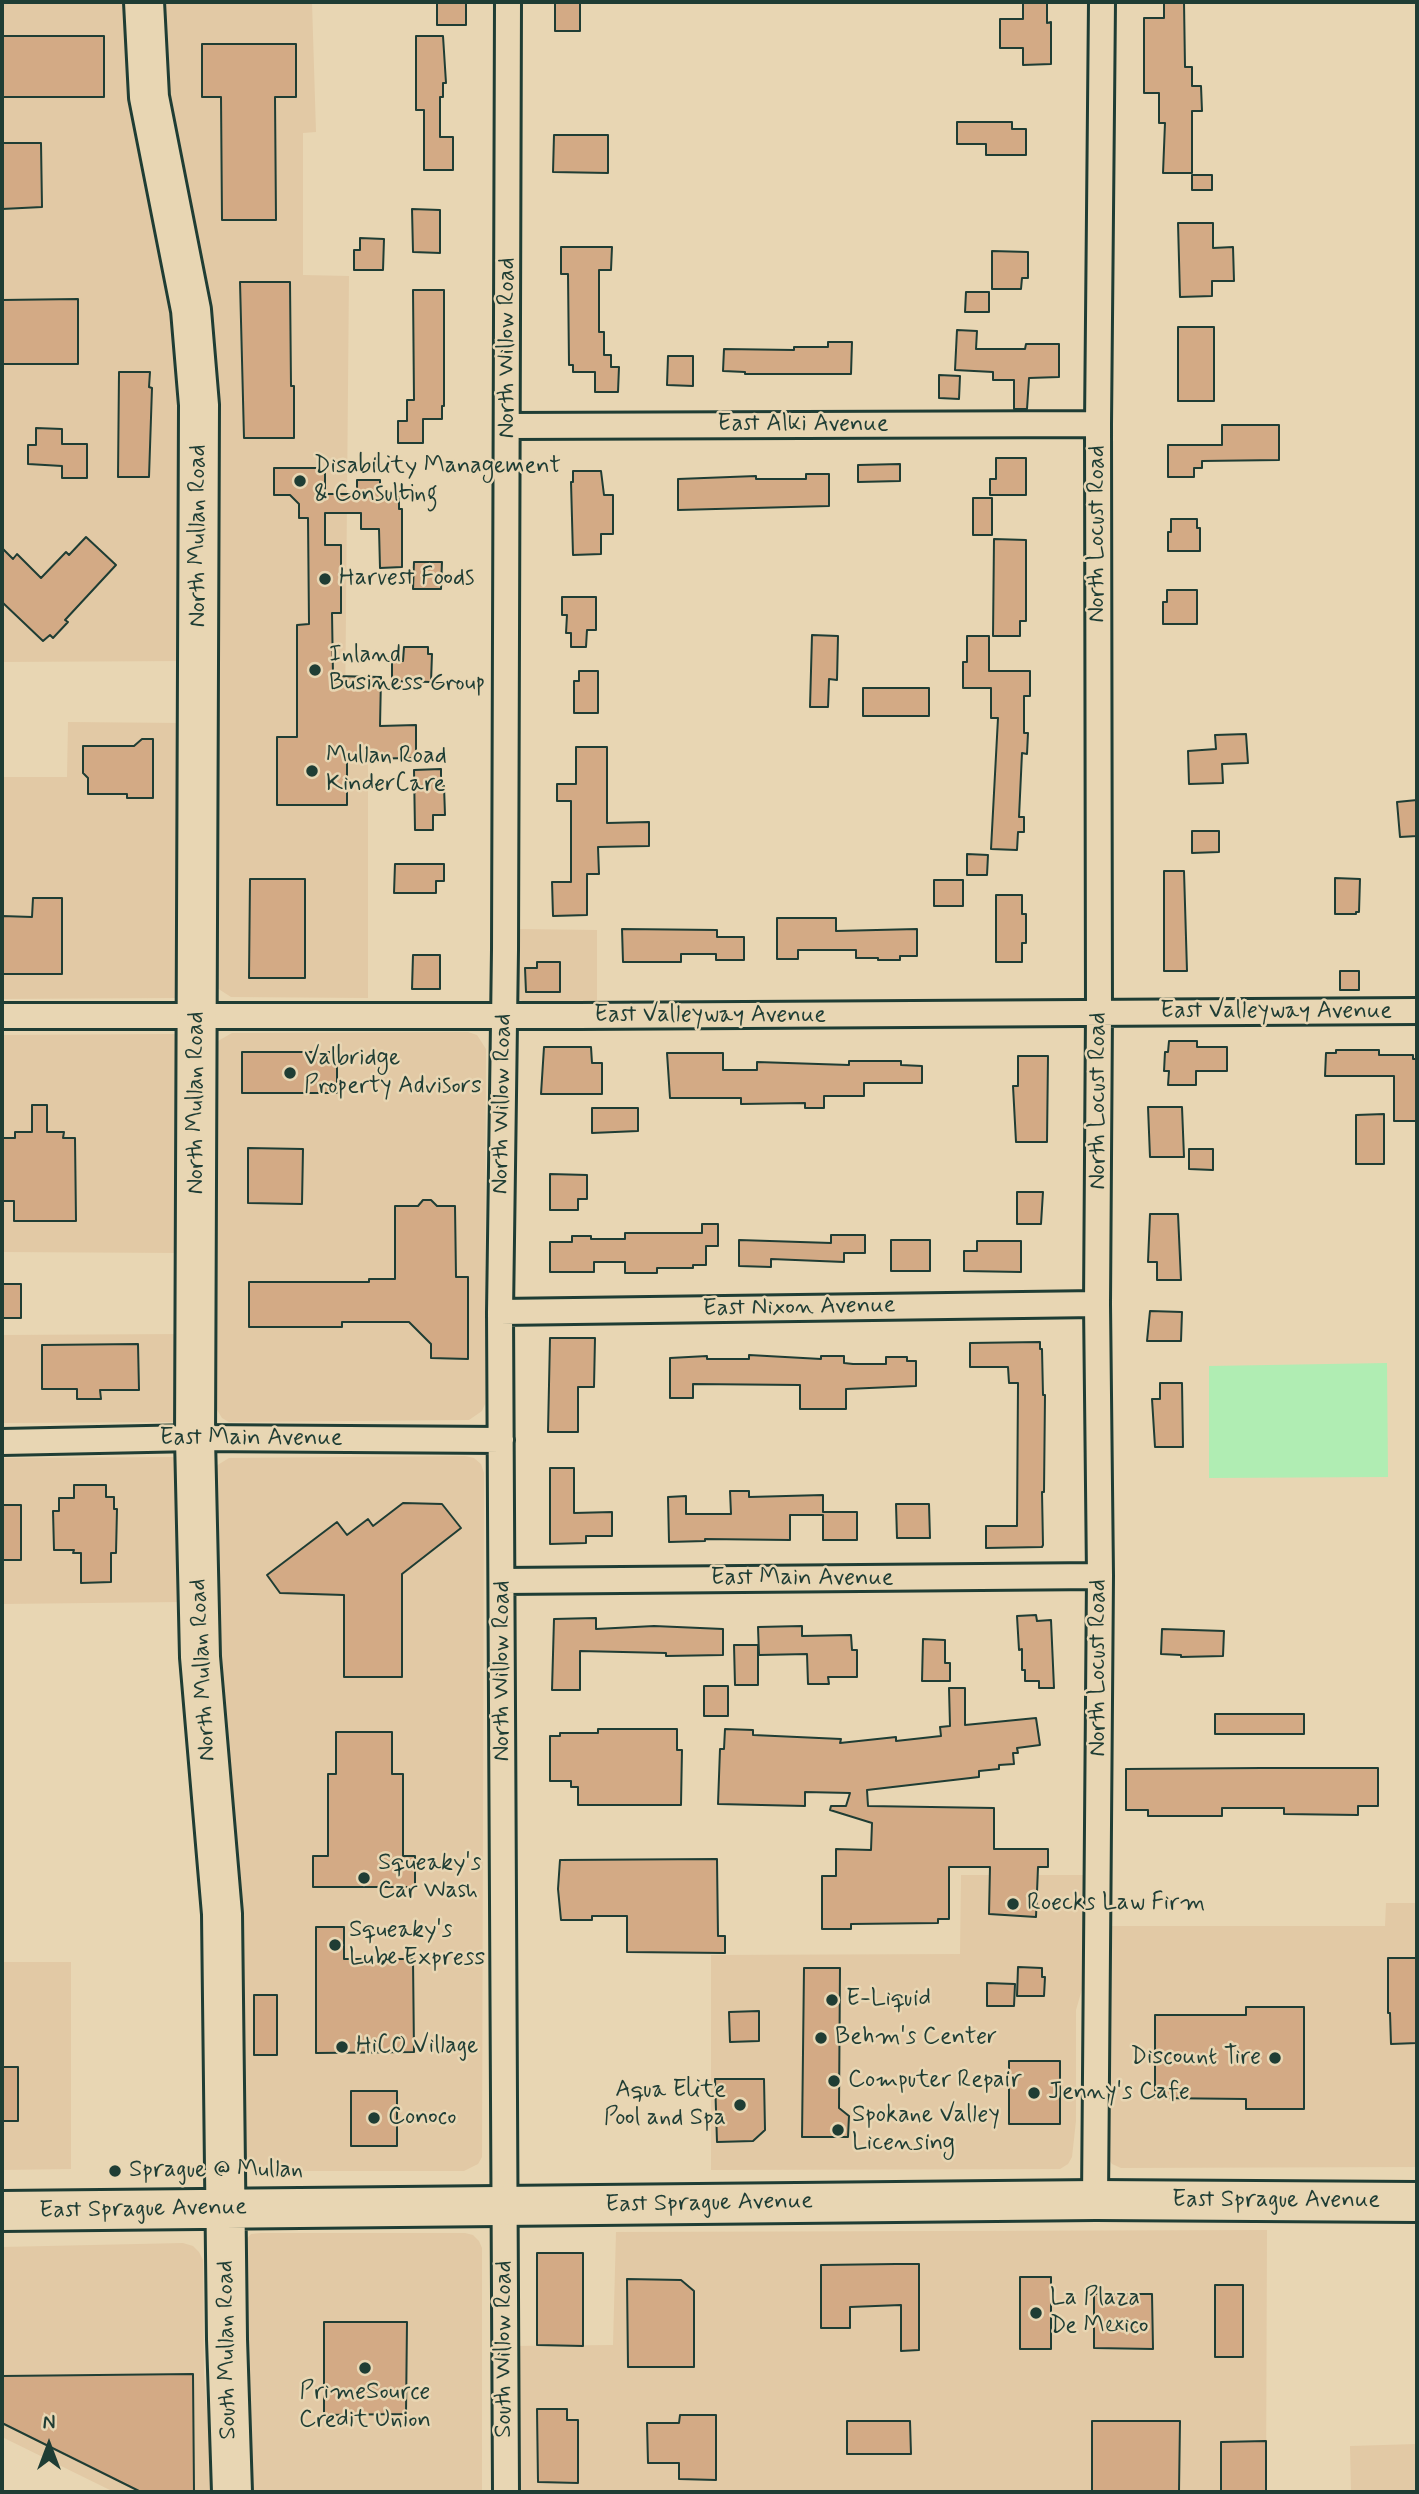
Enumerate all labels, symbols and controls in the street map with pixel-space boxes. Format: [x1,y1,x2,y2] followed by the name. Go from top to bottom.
[494,258,522,438] street label: North Willow Road
[717,411,889,439] street label: East Alki Avenue
[185,445,213,627] street label: North Mullan Road
[1084,445,1112,623] street label: North Locust Road
[314,453,561,509] place label: Disability Management & Consulting
[292,473,308,489] marker: Disability Management & Consulting
[339,565,475,593] place label: Harvest Foods
[317,571,333,587] marker: Harvest Foods
[329,642,485,698] place label: Inland Business Group
[307,662,323,678] marker: Inland Business Group
[326,743,447,799] place label: Mullan Road KinderCare
[304,763,320,779] marker: Mullan Road KinderCare
[1160,998,1392,1026] street label: East Valleyway Avenue
[594,1002,826,1030] street label: East Valleyway Avenue
[183,1012,211,1194] street label: North Mullan Road
[1085,1012,1113,1190] street label: North Locust Road
[487,1013,519,1195] street label: North Willow Road
[304,1045,482,1101] place label: Valbridge Property Advisors
[282,1065,298,1081] marker: Valbridge Property Advisors
[702,1292,896,1324] street label: East Nixon Avenue
[160,1425,342,1453] street label: East Main Avenue
[711,1565,893,1593] street label: East Main Avenue
[185,1578,223,1762] street label: North Mullan Road
[1085,1579,1113,1757] street label: North Locust Road
[489,1581,517,1761] street label: North Willow Road
[378,1850,481,1906] place label: Squeaky's Car Wash
[356,1870,372,1886] marker: Squeaky's Car Wash
[1027,1890,1205,1918] place label: Roecks Law Firm
[1005,1896,1021,1912] marker: Roecks Law Firm
[349,1917,485,1973] place label: Squeaky's Lube Express
[327,1937,343,1953] marker: Squeaky's Lube Express
[846,1986,931,2014] place label: E-Liquid
[824,1992,840,2008] marker: E-Liquid
[835,2024,997,2052] place label: Behm's Center
[813,2030,829,2046] marker: Behm's Center
[356,2033,478,2061] place label: HiCO Village
[334,2039,350,2055] marker: HiCO Village
[1131,2044,1261,2072] place label: Discount Tire
[1267,2050,1283,2066] marker: Discount Tire
[848,2067,1022,2095] place label: Computer Repair
[826,2073,842,2089] marker: Computer Repair
[604,2077,726,2133] place label: Aqua Elite Pool and Spa
[1048,2079,1190,2107] place label: Jenny's Cafe
[1026,2085,1042,2101] marker: Jenny's Cafe
[732,2097,748,2113] marker: Aqua Elite Pool and Spa
[852,2102,1000,2158] place label: Spokane Valley Licensing
[388,2104,457,2132] place label: Conoco
[366,2110,382,2126] marker: Conoco
[830,2122,846,2138] marker: Spokane Valley Licensing
[129,2157,303,2185] place label: Sprague @ Mullan
[107,2163,123,2179] marker: Sprague @ Mullan
[1172,2187,1380,2215] street label: East Sprague Avenue
[605,2188,813,2220] street label: East Sprague Avenue
[39,2194,247,2226] street label: East Sprague Avenue
[212,2260,244,2440] street label: South Mullan Road
[491,2260,519,2438] street label: South Willow Road
[1050,2285,1148,2341] place label: La Plaza De Mexico
[1028,2305,1044,2321] marker: La Plaza De Mexico
[357,2360,373,2376] marker: PrimeSource Credit Union
[299,2379,431,2435] place label: PrimeSource Credit Union
[14,2410,84,2480] north arrow
[43,2411,55,2436] text: N

